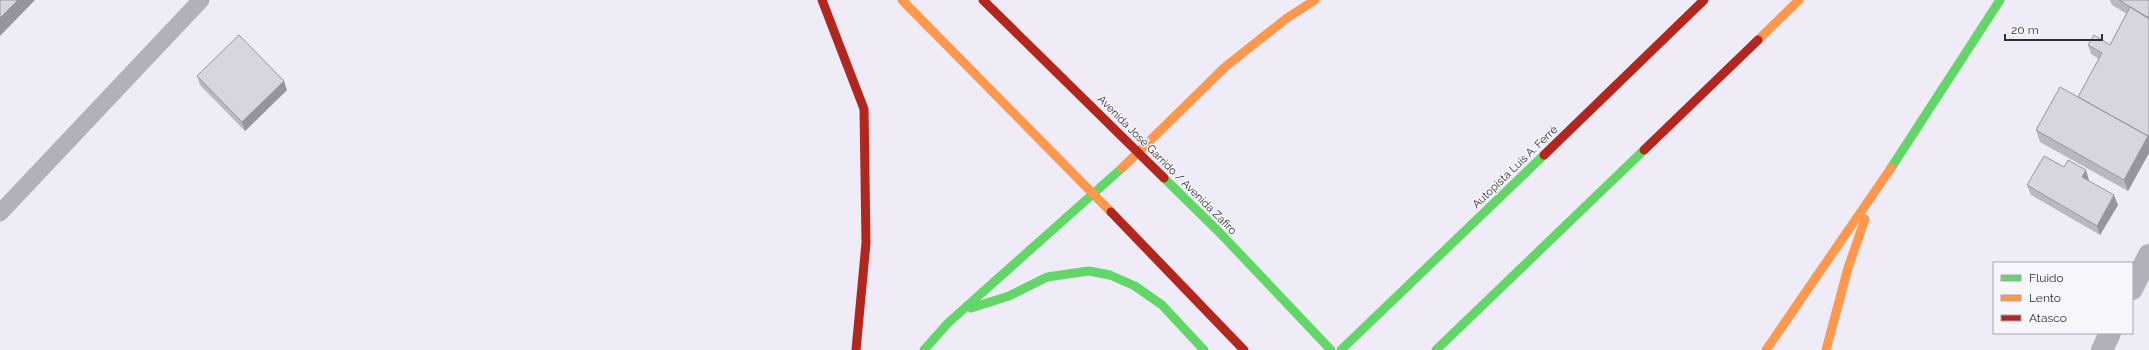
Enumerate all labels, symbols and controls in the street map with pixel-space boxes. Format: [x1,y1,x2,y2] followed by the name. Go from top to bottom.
[2005,16,2102,42] scale bar
[2011,23,2039,37] text: 20 m
[1095,93,1240,238] street label: Avenida José Garrido / Avenida Zafiro
[1470,123,1561,211] street label: Autopista Luis A. Ferré
[1993,262,2133,334] legend
[2029,271,2064,285] text: Fluido
[2029,291,2061,305] text: Lento
[2029,311,2067,325] text: Atasco

